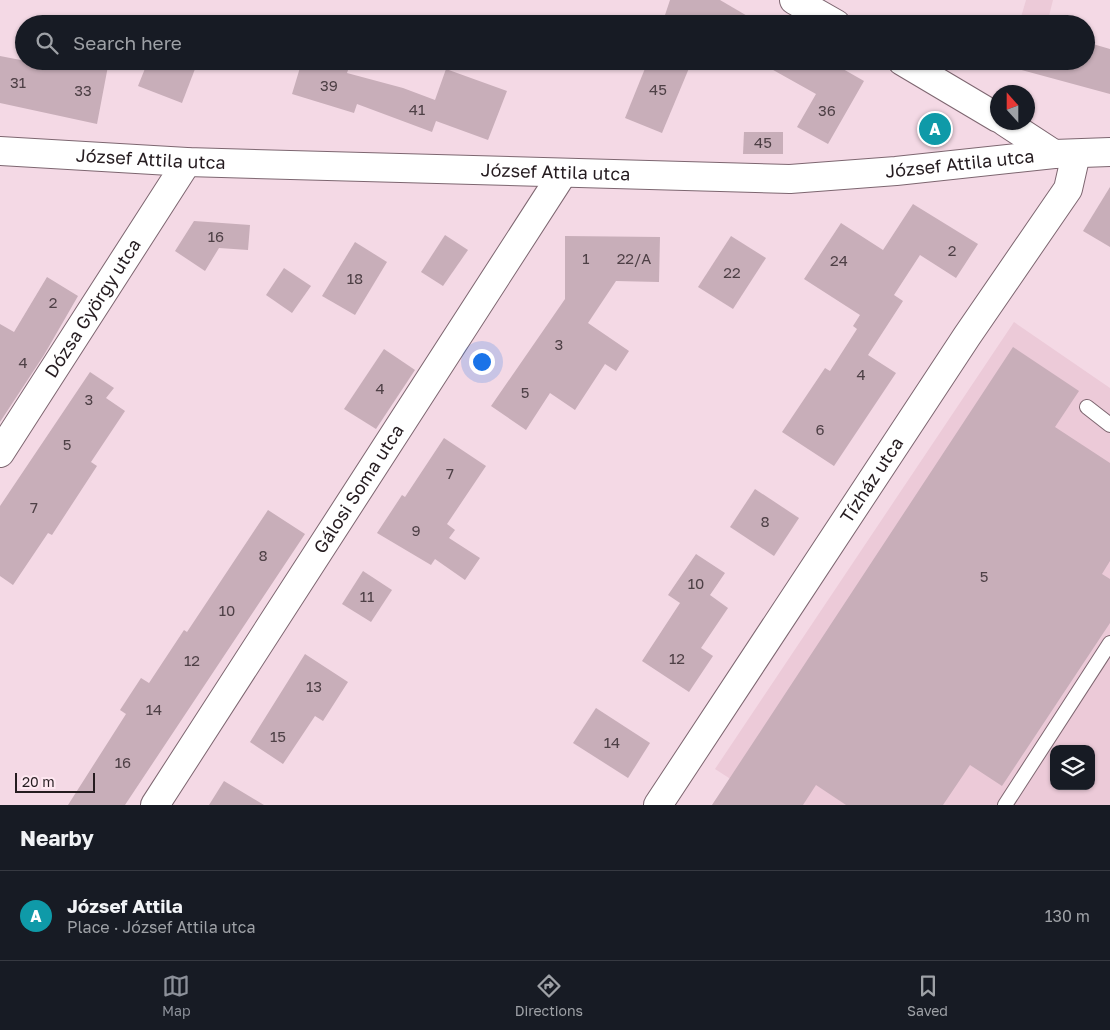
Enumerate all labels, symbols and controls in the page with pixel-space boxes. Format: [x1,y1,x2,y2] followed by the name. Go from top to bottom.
[15,15,1095,70] search box
[33,29,61,57] icon: search
[73,31,182,54] text: Search here
[10,73,26,91] house number: 31
[320,76,338,94] house number: 39
[649,80,667,98] house number: 45
[74,81,92,99] house number: 33
[990,85,1035,130] north arrow
[409,100,425,118] house number: 41
[818,101,836,119] house number: 36
[919,110,951,148] pin: A
[754,133,772,151] house number: 45
[75,143,226,173] street label: József Attila utca
[884,144,1035,182] street label: József Attila utca
[480,158,631,184] street label: József Attila utca
[208,227,224,245] house number: 16
[39,234,145,381] street label: Dózsa György utca
[948,241,956,259] house number: 2
[582,249,590,267] house number: 1
[617,249,651,267] house number: 22/A
[830,251,848,269] house number: 24
[723,263,741,281] house number: 22
[347,269,363,287] house number: 18
[49,293,57,311] house number: 2
[555,335,563,353] house number: 3
[469,349,495,375] your location
[18,353,28,371] house number: 4
[856,365,866,383] house number: 4
[375,379,385,397] house number: 4
[521,383,529,401] house number: 5
[85,390,93,408] house number: 3
[308,420,408,557] street label: Gálosi Soma utca
[815,420,825,438] house number: 6
[835,433,907,527] street label: Tízház utca
[63,435,71,453] house number: 5
[446,464,454,482] house number: 7
[30,498,38,516] house number: 7
[760,512,770,530] house number: 8
[411,521,421,539] house number: 9
[258,546,268,564] house number: 8
[980,567,988,585] house number: 5
[688,574,704,592] house number: 10
[360,587,374,605] house number: 11
[219,601,235,619] house number: 10
[669,649,685,667] house number: 12
[184,651,200,669] house number: 12
[306,677,322,695] house number: 13
[146,700,162,718] house number: 14
[270,727,286,745] house number: 15
[604,733,620,751] house number: 14
[1050,745,1095,790] map controls
[1050,745,1095,790] button: layers
[115,753,131,771] house number: 16
[15,770,95,793] scale bar
[22,773,55,790] text: 20 m
[20,825,94,851] text: Nearby
[67,894,183,917] text: József Attila
[30,906,42,926] text: A
[1045,906,1090,926] text: 130 m
[67,917,256,937] text: Place · József Attila utca
[162,972,191,1019] tab: Map
[515,972,583,1019] tab: Directions
[907,972,948,1019] tab: Saved

